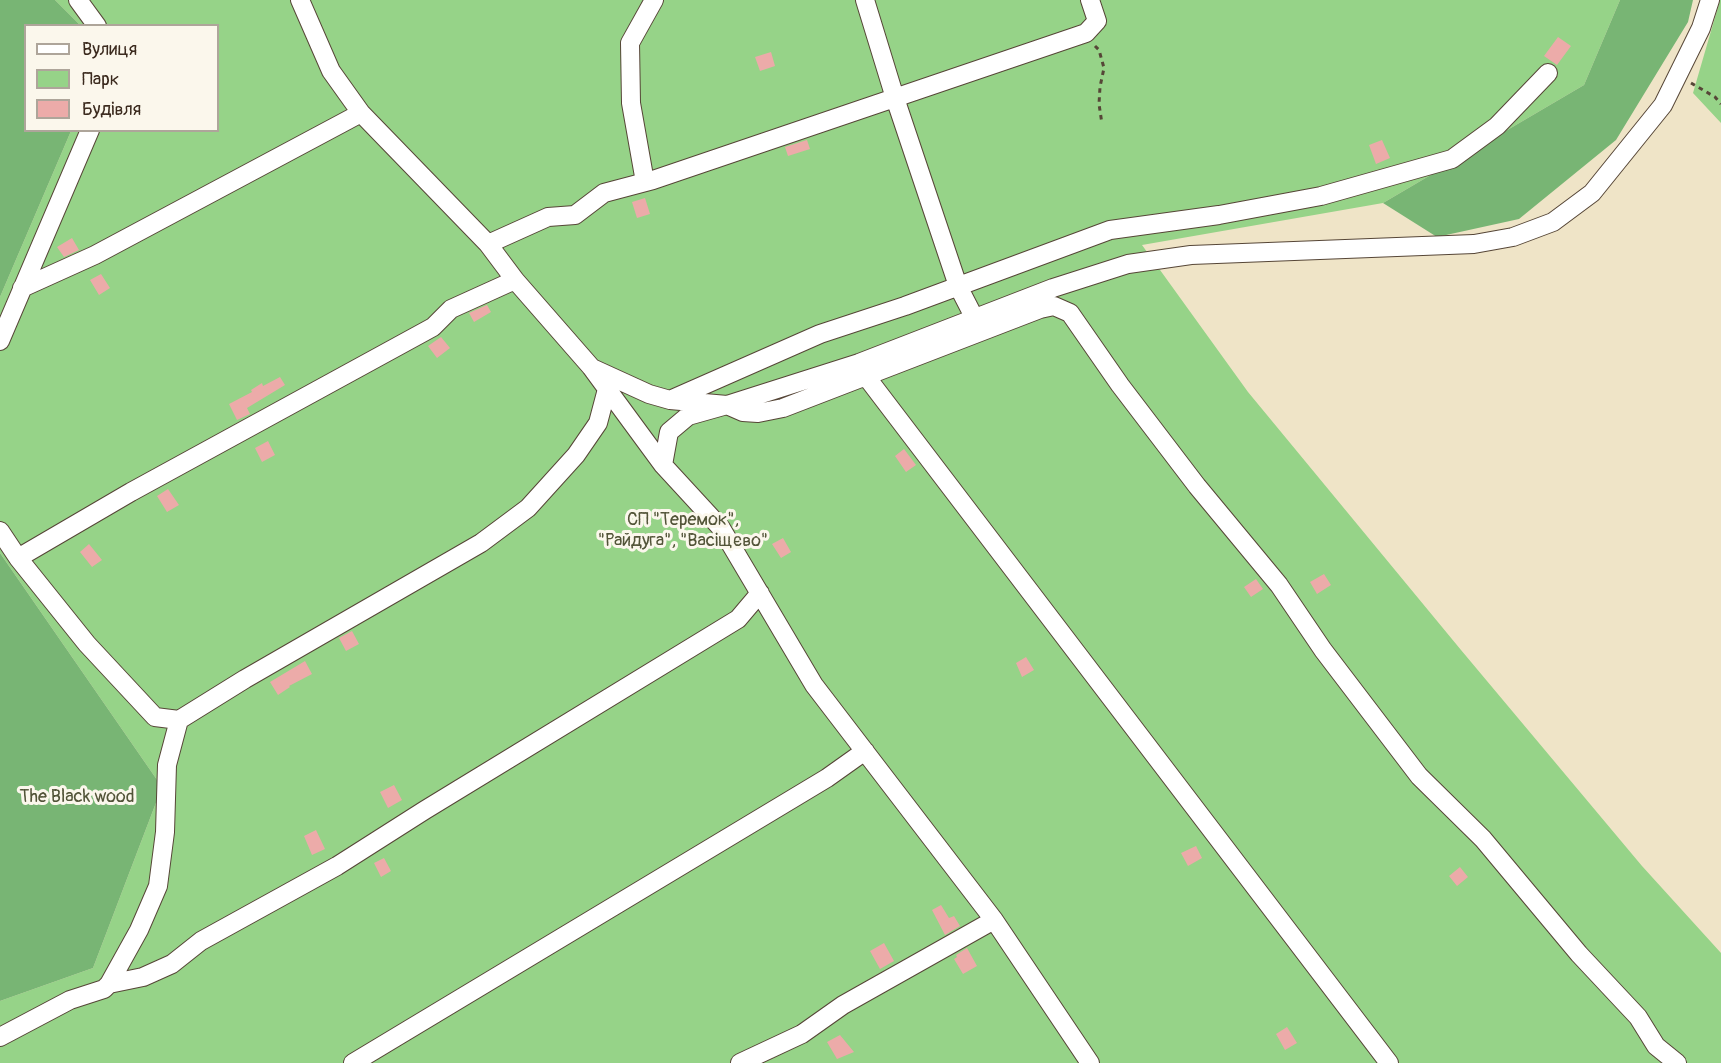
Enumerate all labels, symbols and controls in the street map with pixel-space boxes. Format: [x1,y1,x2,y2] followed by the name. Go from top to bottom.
[24,24,219,132] legend
[82,38,137,61] text: Вулиця
[82,68,119,91] text: Парк
[82,98,141,121] text: Будівля
[598,509,768,552] park label: СП "Теремок", "Райдуга", "Васіщєво"
[20,786,134,808] park label: The Black wood

